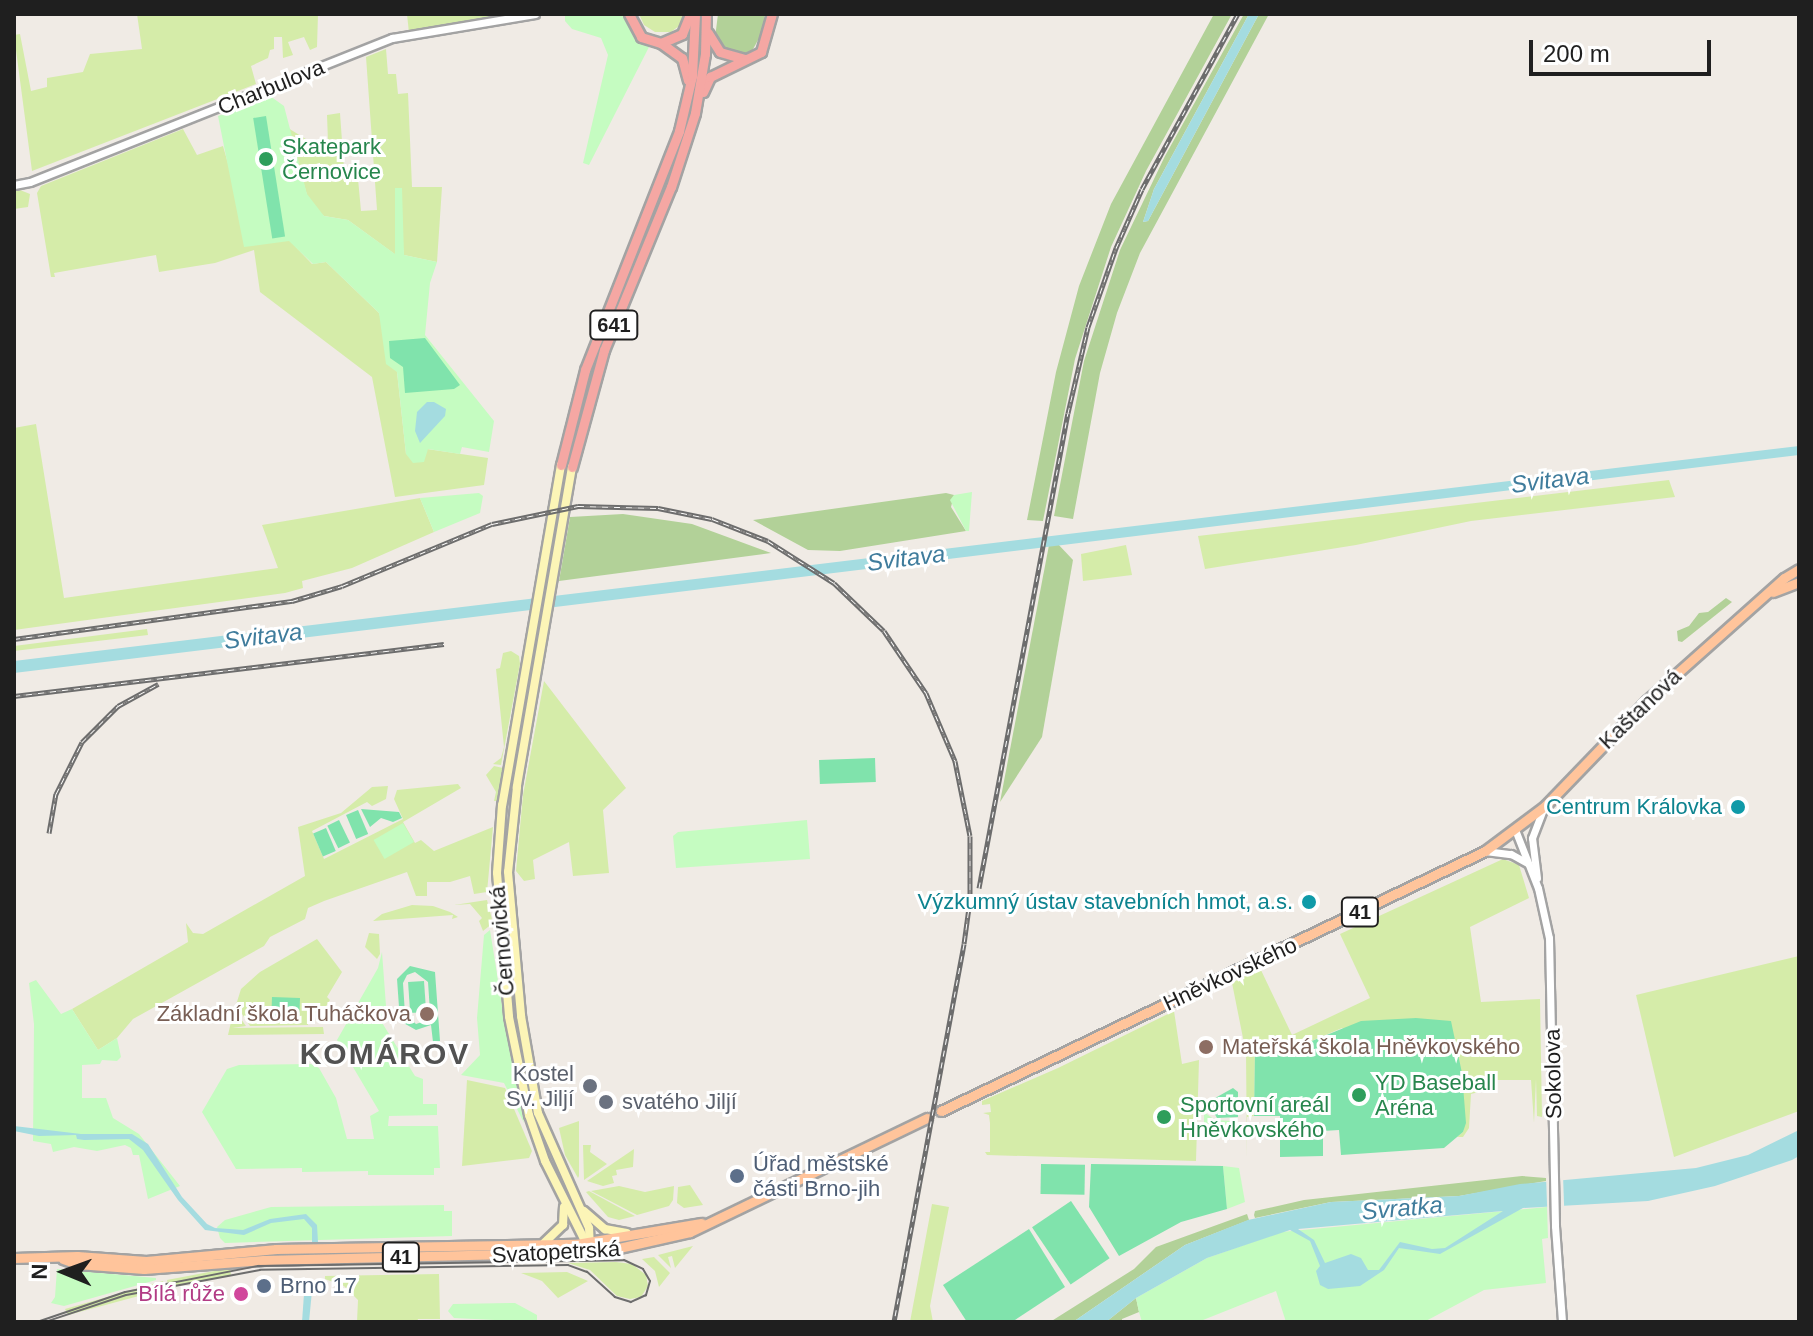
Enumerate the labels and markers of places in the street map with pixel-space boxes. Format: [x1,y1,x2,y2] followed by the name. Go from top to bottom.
[282,133,381,184] place label: Skatepark Černovice
[257,150,275,168] marker: Skatepark Černovice
[1546,794,1722,820] place label: Centrum Královka
[1729,798,1747,816] marker: Centrum Královka
[918,889,1293,915] place label: Výzkumný ústav stavebních hmot, a.s.
[1300,893,1318,911] marker: Výzkumný ústav stavebních hmot, a.s.
[156,1001,411,1027] place label: Základní škola Tuháčkova
[418,1005,436,1023] marker: Základní škola Tuháčkova
[1222,1034,1520,1060] place label: Mateřská škola Hněvkovského
[1197,1038,1215,1056] marker: Mateřská škola Hněvkovského
[506,1060,574,1112] place label: Kostel Sv. Jiljí
[1375,1069,1496,1120] place label: YD Baseball Aréna
[581,1077,599,1095] marker: Kostel Sv. Jiljí
[1350,1086,1368,1104] marker: YD Baseball Aréna
[622,1089,737,1115] place label: svatého Jiljí
[1180,1091,1329,1142] place label: Sportovní areál Hněvkovského
[597,1093,615,1111] marker: svatého Jiljí
[1155,1108,1173,1126] marker: Sportovní areál Hněvkovského
[753,1150,889,1202] place label: Úřad městské části Brno-jih
[728,1167,746,1185] marker: Úřad městské části Brno-jih
[280,1273,357,1299] place label: Brno 17
[255,1277,273,1295] marker: Brno 17
[138,1281,225,1307] place label: Bílá růže
[232,1285,250,1303] marker: Bílá růže

